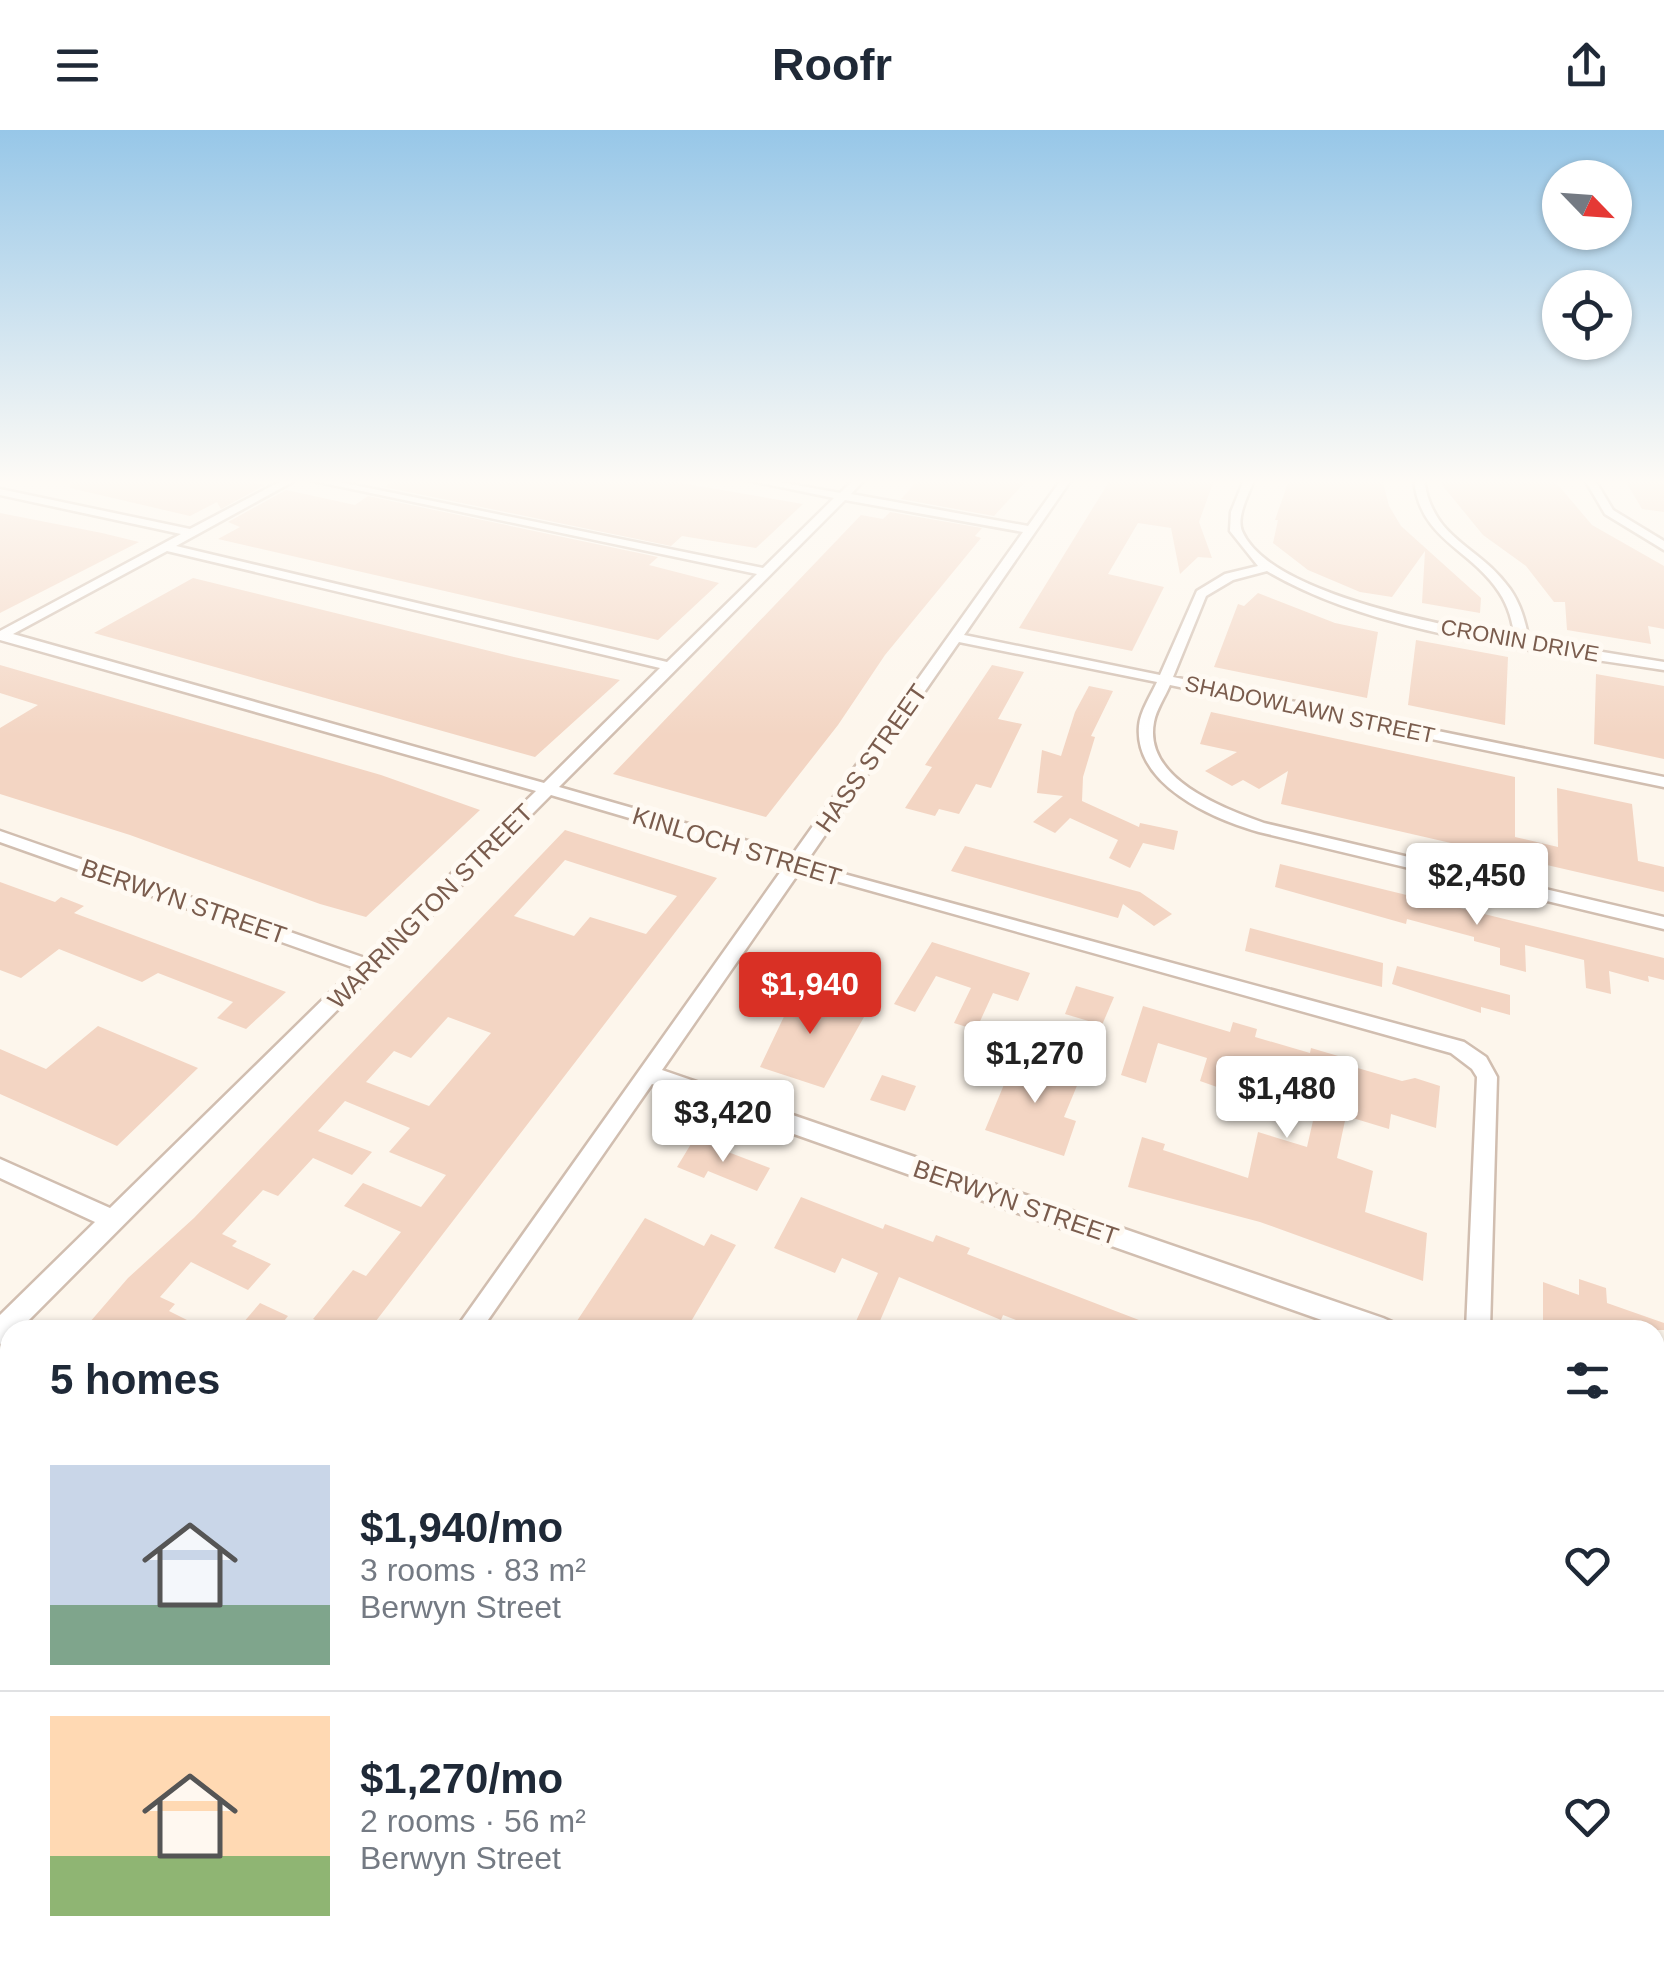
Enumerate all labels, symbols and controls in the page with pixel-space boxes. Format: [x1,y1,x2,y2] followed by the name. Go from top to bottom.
[50,38,105,93] icon: menu
[1559,38,1614,93] icon: share
[772,39,892,90] text: Roofr
[1542,160,1632,250] north arrow
[1542,160,1632,360] map controls
[1542,270,1632,360] button: locate
[1439,614,1601,667] street label: CRONIN DRIVE
[1183,671,1437,748] street label: SHADOWLAWN STREET
[810,679,932,837] street label: HASS STREET
[322,798,538,1014] street label: WARRINGTON STREET
[629,801,845,891] street label: KINLOCH STREET
[1396,843,1558,928] pin: $2,450
[78,853,290,949] street label: BERWYN STREET
[1428,857,1526,893] text: $2,450
[729,952,891,1037] pin: $1,940
[761,966,859,1002] text: $1,940
[954,1021,1116,1106] pin: $1,270
[986,1035,1084,1071] text: $1,270
[1206,1056,1368,1141] pin: $1,480
[1238,1070,1336,1106] text: $1,480
[642,1080,804,1165] pin: $3,420
[674,1094,772,1130] text: $3,420
[910,1154,1122,1250] street label: BERWYN STREET
[1560,1353,1615,1408] icon: filters
[50,1356,220,1403] text: 5 homes
[360,1504,563,1551] text: $1,940/mo
[130,1505,250,1625] icon: home
[1560,1538,1615,1593] icon: heart
[360,1552,586,1588] text: 3 rooms · 83 m²
[360,1589,561,1625] text: Berwyn Street
[360,1755,563,1802] text: $1,270/mo
[130,1756,250,1876] icon: home
[1560,1789,1615,1844] icon: heart
[360,1803,586,1839] text: 2 rooms · 56 m²
[360,1840,561,1876] text: Berwyn Street

